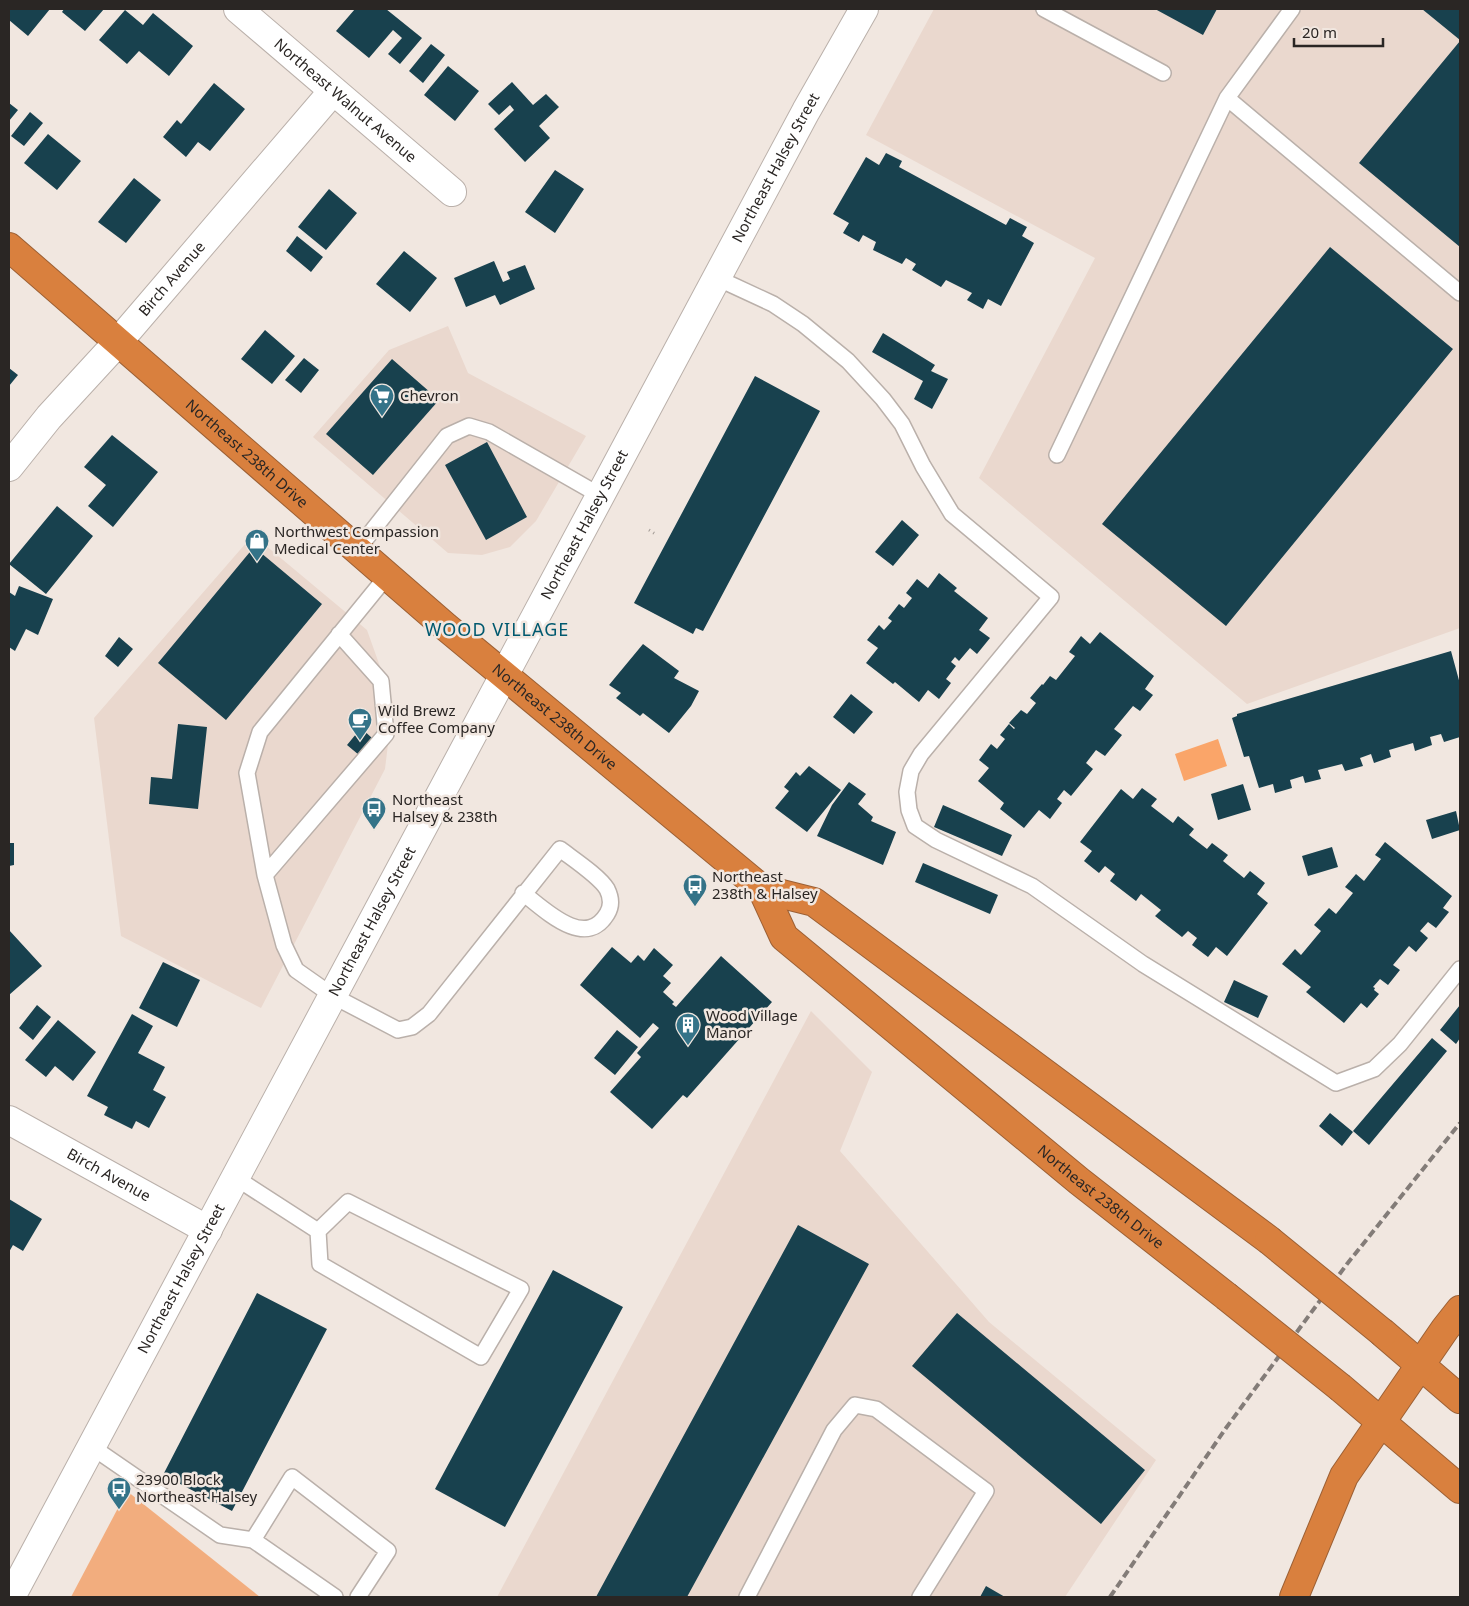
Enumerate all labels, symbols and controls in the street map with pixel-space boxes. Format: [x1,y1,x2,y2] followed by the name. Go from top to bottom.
[1294,15,1383,47] scale bar
[1302,22,1337,42] text: 20 m
[270,33,421,166] street label: Northeast Walnut Avenue
[727,88,824,246] street label: Northeast Halsey Street
[134,237,209,320] street label: Birch Avenue
[369,383,395,417] supermarket icon: Chevron
[400,385,459,405] place label: Chevron
[182,394,313,512] street label: Northeast 238th Drive
[536,445,632,603] street label: Northeast Halsey Street
[274,521,439,558] place label: Northwest Compassion Medical Center
[244,528,270,562] shop icon: Northwest Compassion Medical Center
[425,617,569,641] district label: WOOD VILLAGE
[489,659,622,774] street label: Northeast 238th Drive
[378,700,495,737] place label: Wild Brewz Coffee Company
[347,707,373,741] cafe icon: Wild Brewz Coffee Company
[392,789,498,826] place label: Northeast Halsey & 238th
[361,796,387,830] bus stop icon: Northeast Halsey & 238th
[323,842,420,999] street label: Northeast Halsey Street
[712,866,818,903] place label: Northeast 238th & Halsey
[682,873,708,907] bus stop icon: Northeast 238th & Halsey
[706,1005,798,1042] place label: Wood Village Manor
[675,1012,701,1046] building icon: Wood Village Manor
[1034,1140,1168,1253] street label: Northeast 238th Drive
[64,1143,155,1205] street label: Birch Avenue
[132,1199,229,1357] street label: Northeast Halsey Street
[136,1469,257,1506] place label: 23900 Block Northeast Halsey
[106,1476,132,1510] bus stop icon: 23900 Block Northeast Halsey

